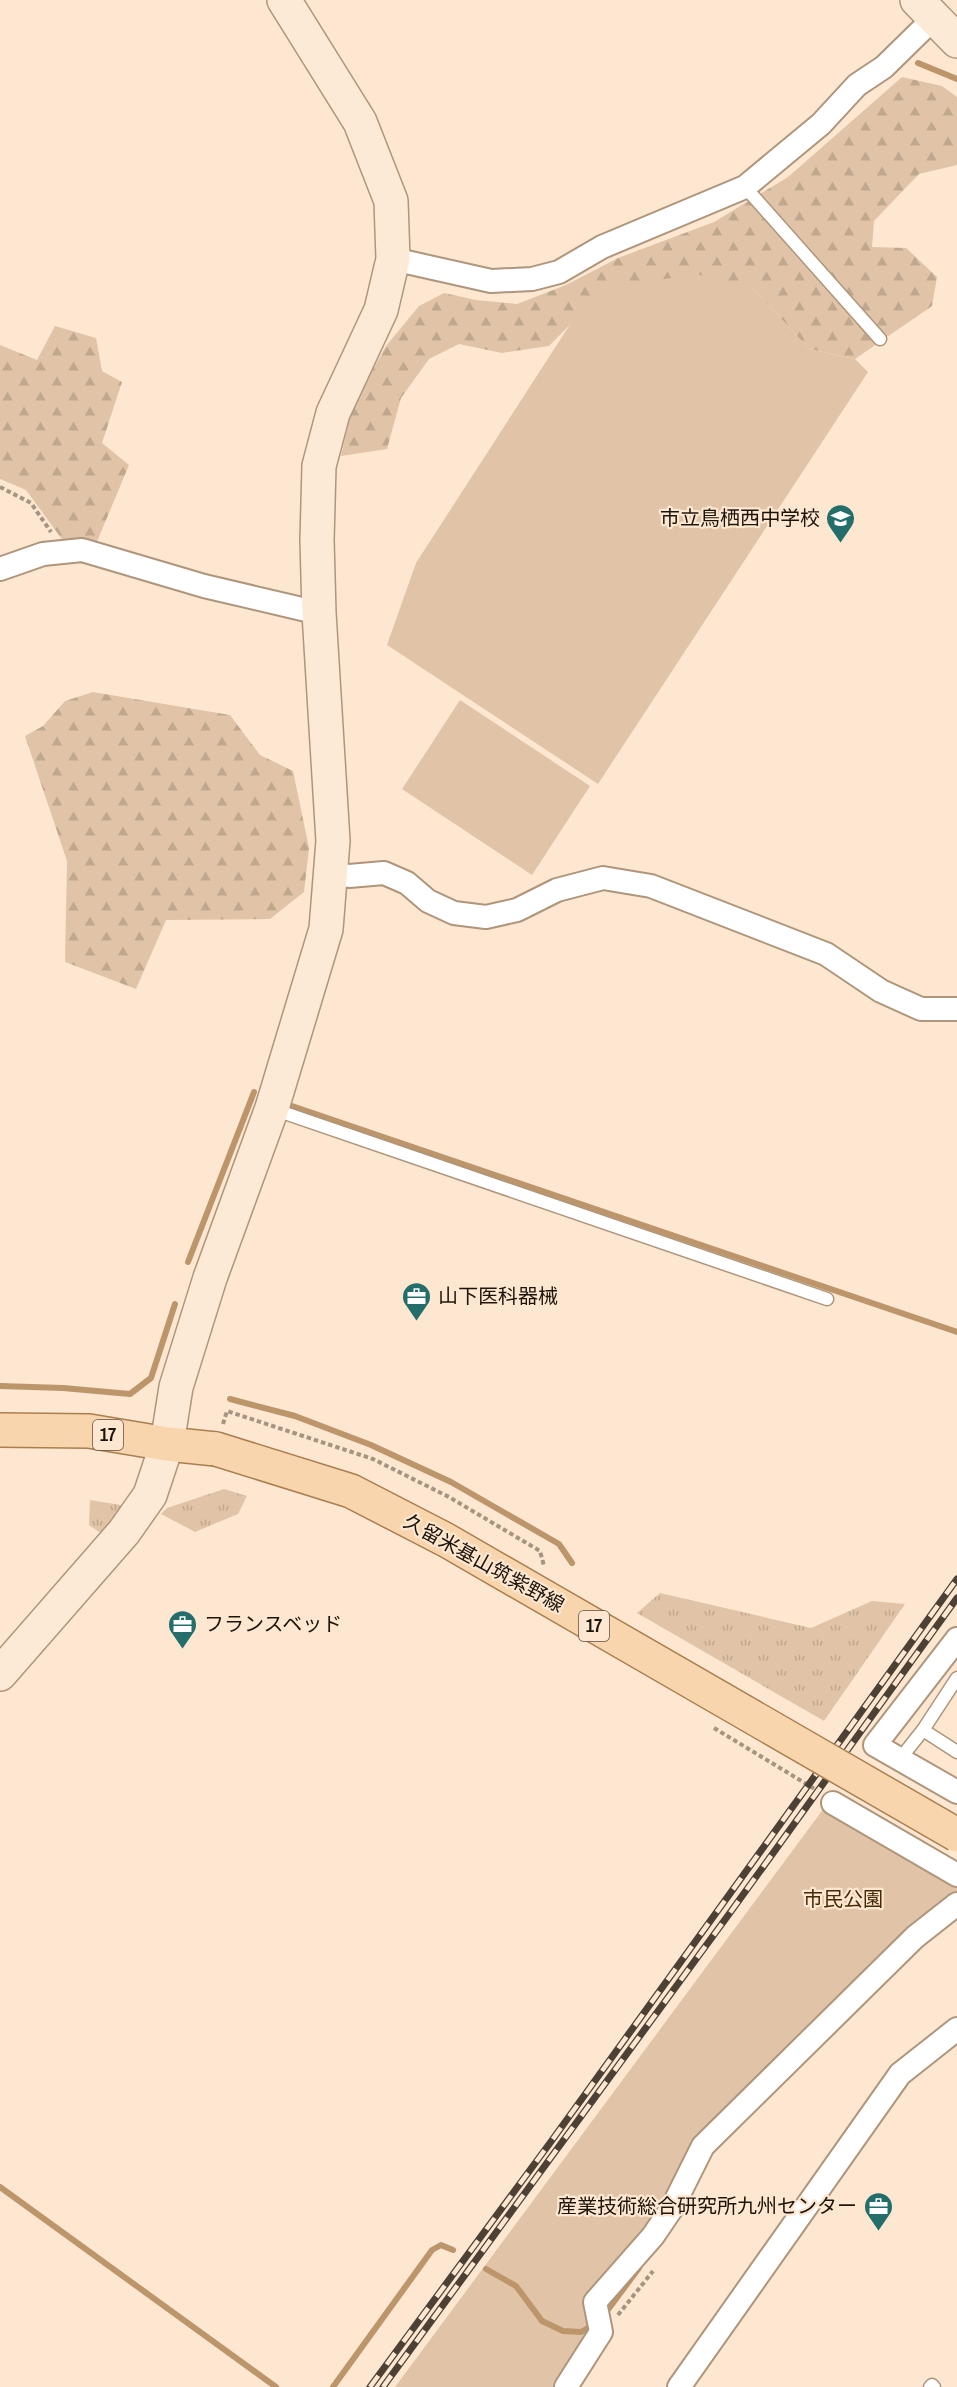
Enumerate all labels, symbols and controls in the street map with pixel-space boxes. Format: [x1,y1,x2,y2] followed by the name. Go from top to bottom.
[825,502,857,544] school or university icon: 市立鳥栖西中学校
[660,504,820,531] place label: 市立鳥栖西中学校
[401,1280,433,1322] office icon: 山下医科器械
[438,1282,558,1309] place label: 山下医科器械
[93,1420,123,1450] road number: 17
[399,1507,570,1618] street label: 久留米基山筑紫野線
[167,1608,199,1650] office icon: フランスベッド
[204,1610,342,1637] place label: フランスベッド
[579,1611,609,1641] road number: 17
[803,1885,883,1912] park label: 市民公園
[862,2190,894,2232] office icon: 産業技術総合研究所九州センター
[557,2192,857,2219] place label: 産業技術総合研究所九州センター

